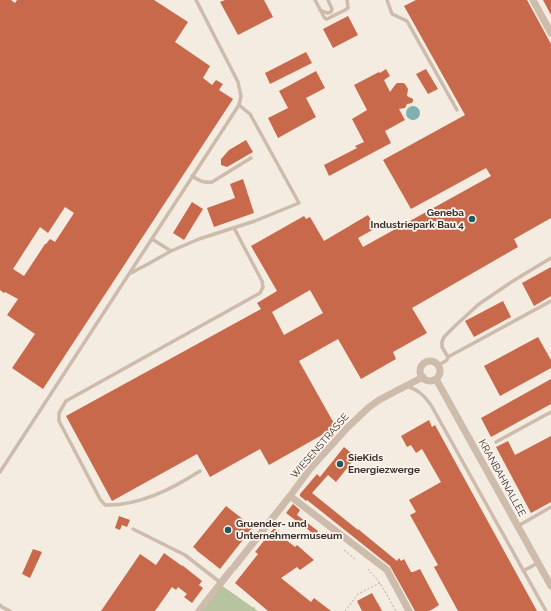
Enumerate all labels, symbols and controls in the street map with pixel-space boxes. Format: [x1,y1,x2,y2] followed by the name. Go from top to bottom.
[371,207,464,230] place label: Geneba Industriepark Bau 4
[467,214,477,224] marker: Geneba Industriepark Bau 4
[288,411,352,481] street label: WIESENSTRASSE
[476,437,528,519] street label: KRANBAHNALLEE
[348,452,420,476] place label: SieKids Energiezwerge
[335,459,345,469] marker: SieKids Energiezwerge
[236,518,342,542] place label: Gruender- und Unternehmermuseum
[223,525,233,535] marker: Gruender- und Unternehmermuseum

